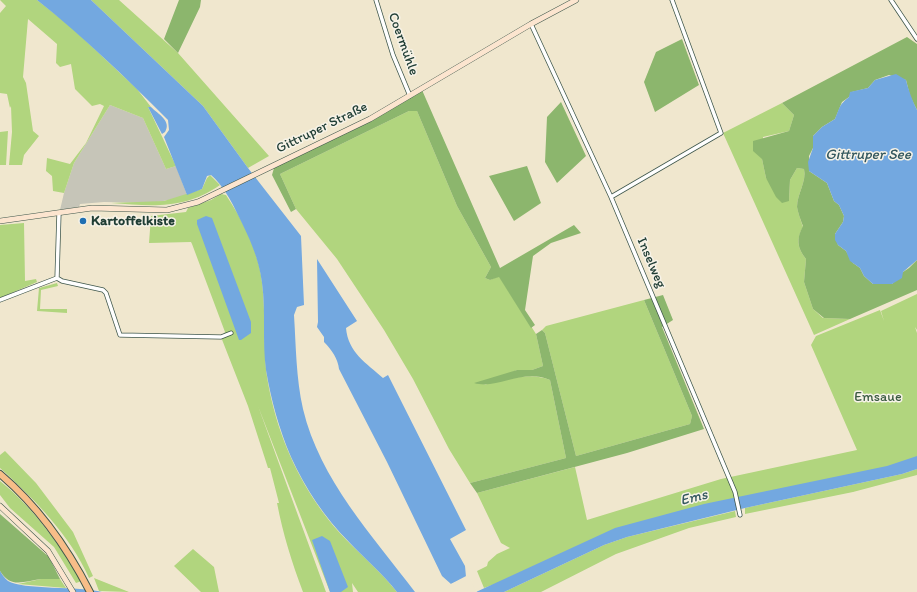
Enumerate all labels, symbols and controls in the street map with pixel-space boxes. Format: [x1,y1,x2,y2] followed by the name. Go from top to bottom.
[384,10,422,78] street label: Coermühle
[274,99,370,157] street label: Gittruper Straße
[825,146,911,164] water label: Gittruper See
[91,213,175,229] place label: Kartoffelkiste
[78,216,88,226] marker: Kartoffelkiste
[633,235,669,291] street label: Inselweg
[854,389,902,405] park label: Emsaue
[678,486,710,510] water label: Ems

